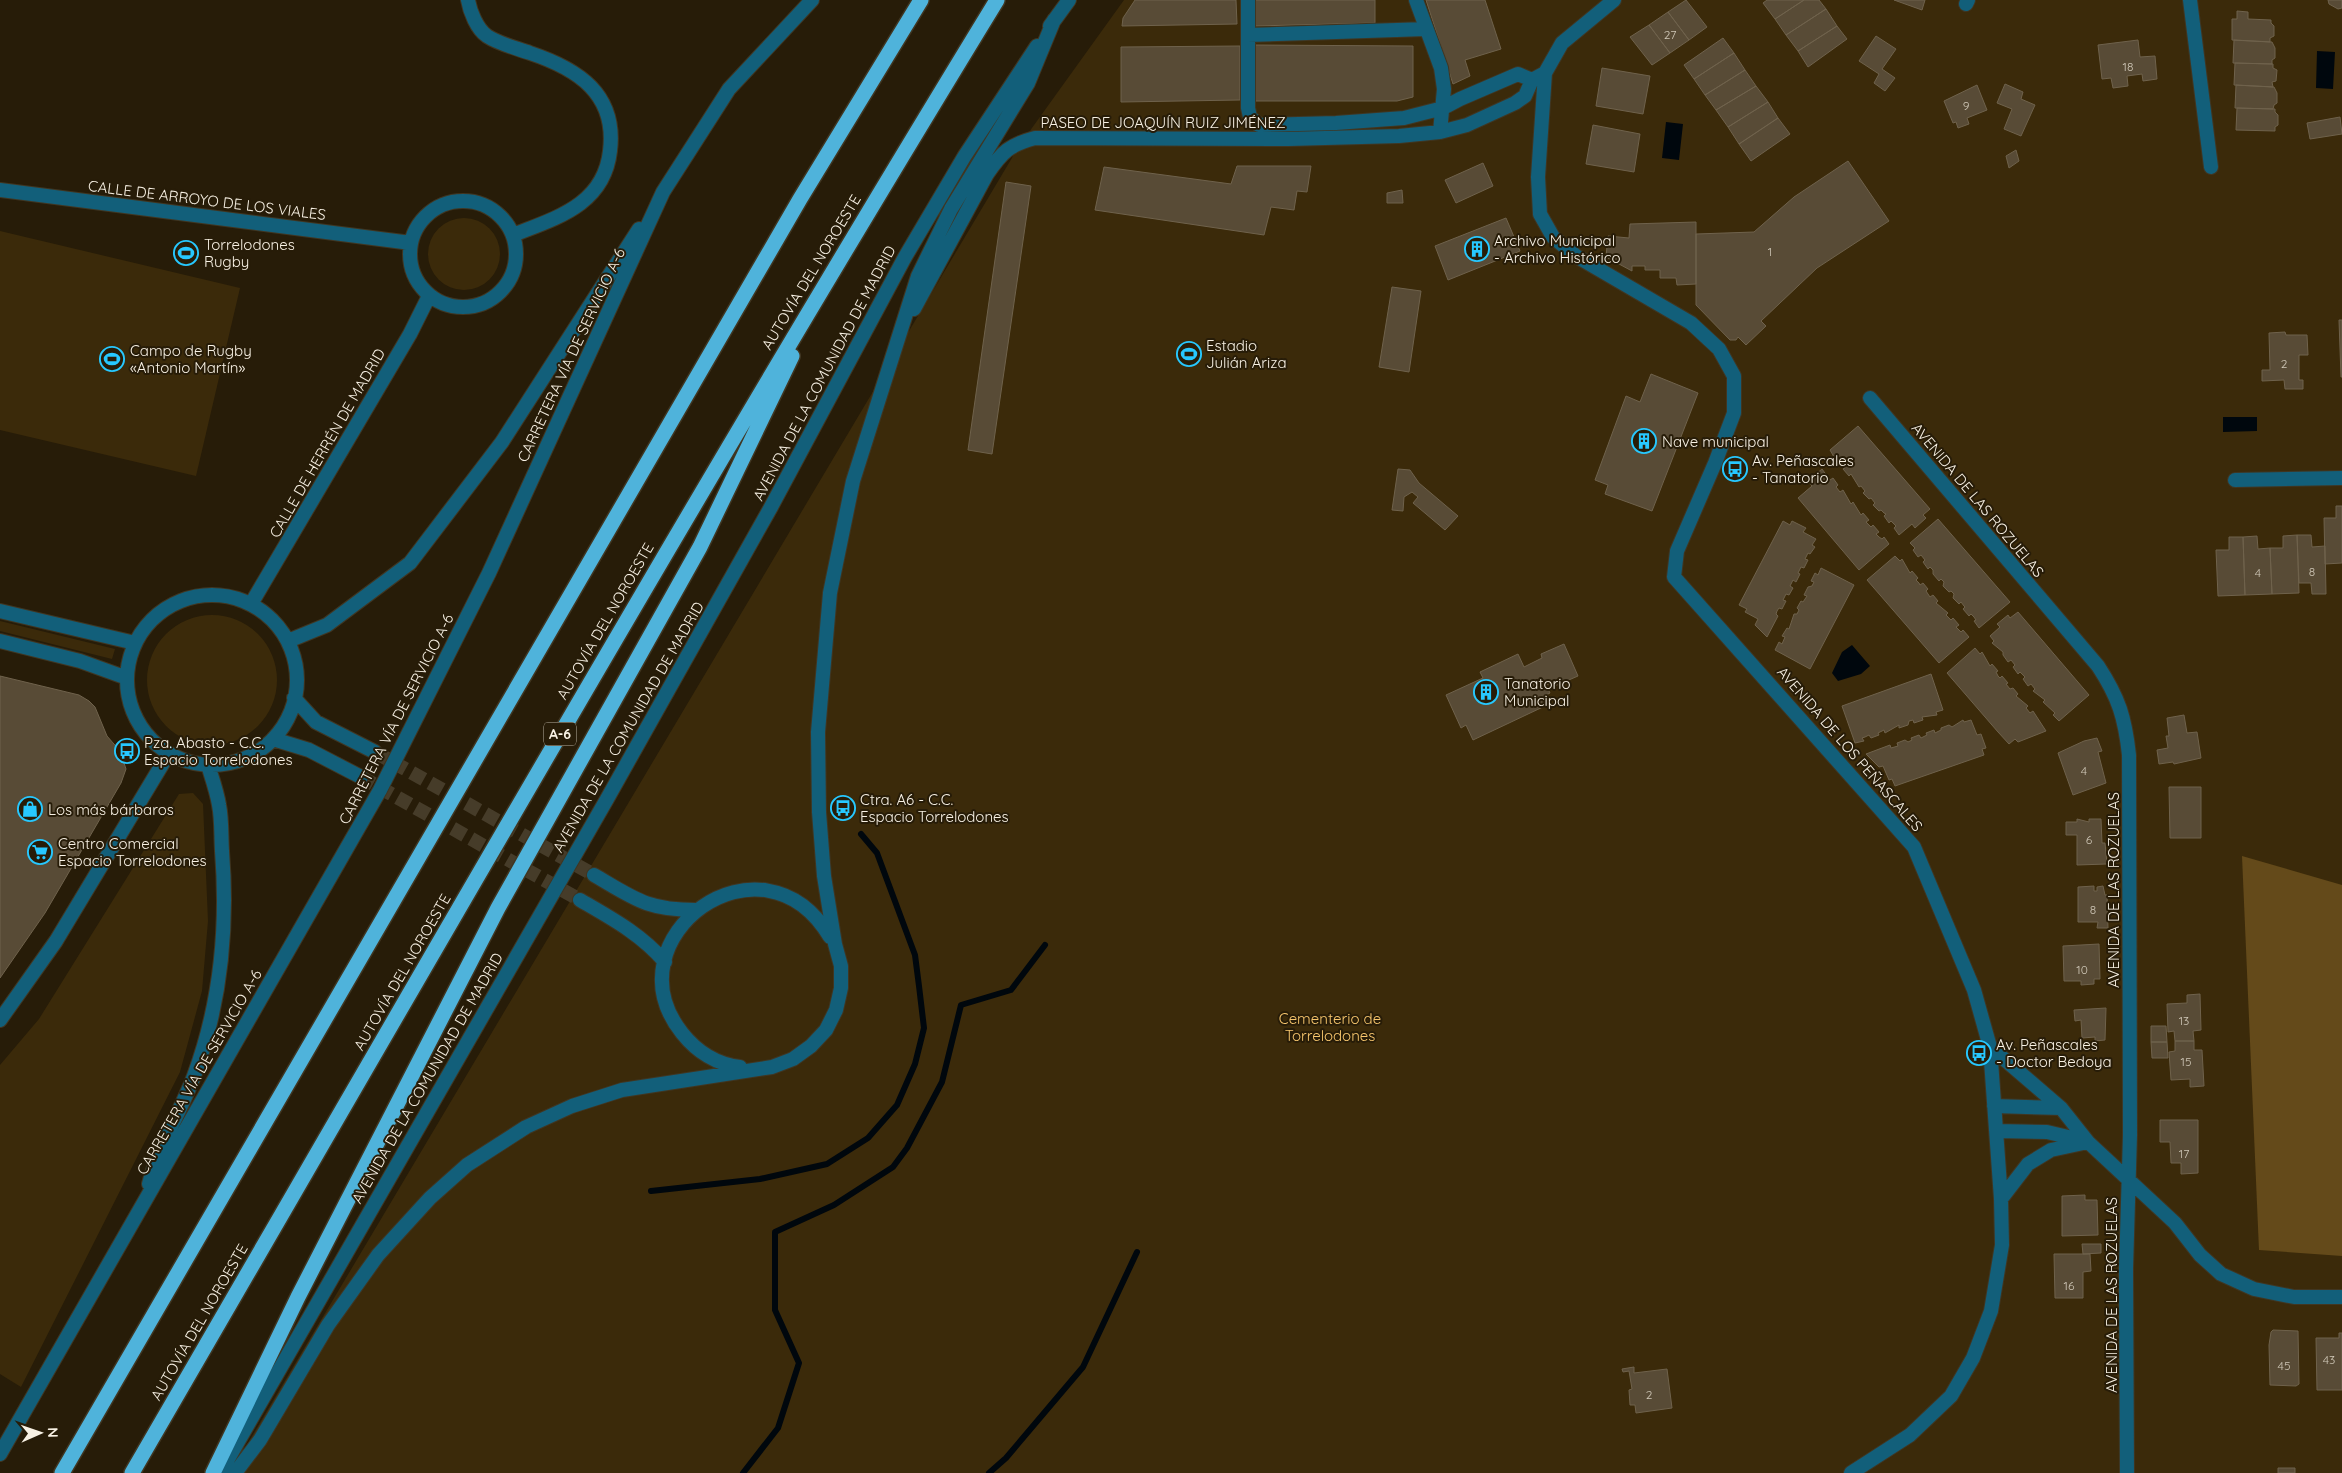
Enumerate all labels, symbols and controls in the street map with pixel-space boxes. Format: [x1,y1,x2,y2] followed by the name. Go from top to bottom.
[1664,27,1676,42] house number: 27
[2123,59,2133,74] house number: 18
[1963,98,1970,113] house number: 9
[1040,113,1286,132] street label: PASEO DE JOAQUÍN RUIZ JIMÉNEZ
[87,176,327,224] street label: CALLE DE ARROYO DE LOS VIALES
[757,191,865,353] street label: AUTOVÍA DEL NOROESTE
[1494,231,1621,267] place label: Archivo Municipal - Archivo Histórico
[204,235,295,271] place label: Torrelodones Rugby
[1464,236,1490,262] building icon: Archivo Municipal - Archivo Histórico
[173,240,199,266] sports icon: Torrelodones Rugby
[748,242,900,504] street label: AVENIDA DE LA COMUNIDAD DE MADRID
[1768,244,1772,259] house number: 1
[513,245,629,465] street label: CARRETERA VÍA DE SERVICIO A-6
[1206,336,1287,372] place label: Estadio Julián Ariza
[130,341,252,377] place label: Campo de Rugby «Antonio Martín»
[1176,341,1202,367] sports icon: Estadio Julián Ariza
[265,345,389,541] street label: CALLE DE HERRÉN DE MADRID
[99,346,125,372] sports icon: Campo de Rugby «Antonio Martín»
[2281,356,2288,371] house number: 2
[1908,419,2048,581] street label: AVENIDA DE LAS ROZUELAS
[1631,428,1657,454] building icon: Nave municipal
[1662,432,1769,451] place label: Nave municipal
[1752,451,1854,487] place label: Av. Peñascales - Tanatorio
[1722,456,1748,482] bus stop icon: Av. Peñascales - Tanatorio
[552,539,658,703] street label: AUTOVÍA DEL NOROESTE
[2309,564,2315,579] house number: 8
[2255,565,2261,580] house number: 4
[548,598,708,856] street label: AVENIDA DE LA COMUNIDAD DE MADRID
[334,611,458,827] street label: CARRETERA VÍA DE SERVICIO A-6
[1773,663,1927,835] street label: AVENIDA DE LOS PEÑASCALES
[1504,674,1571,710] place label: Tanatorio Municipal
[1473,679,1499,705] building icon: Tanatorio Municipal
[544,722,576,746] road number: A-6
[144,733,293,769] place label: Pza. Abasto - C.C. Espacio Torrelodones
[114,738,140,764] bus stop icon: Pza. Abasto - C.C. Espacio Torrelodones
[2081,763,2087,778] house number: 4
[860,790,1009,826] place label: Ctra. A6 - C.C. Espacio Torrelodones
[2104,792,2123,988] street label: AVENIDA DE LAS ROZUELAS
[830,795,856,821] bus stop icon: Ctra. A6 - C.C. Espacio Torrelodones
[17,796,43,822] shop icon: Los más bárbaros
[48,800,174,819] place label: Los más bárbaros
[2086,832,2093,847] house number: 6
[58,834,207,870] place label: Centro Comercial Espacio Torrelodones
[27,839,53,865] supermarket icon: Centro Comercial Espacio Torrelodones
[349,890,455,1054] street label: AUTOVÍA DEL NOROESTE
[2090,902,2096,917] house number: 8
[347,949,507,1207] street label: AVENIDA DE LA COMUNIDAD DE MADRID
[2076,962,2088,977] house number: 10
[132,966,266,1178] street label: CARRETERA VÍA DE SERVICIO A-6
[1279,1009,1381,1045] park label: Cementerio de Torrelodones
[2179,1013,2189,1028] house number: 13
[1996,1035,2112,1071] place label: Av. Peñascales - Doctor Bedoya
[1966,1040,1992,1066] bus stop icon: Av. Peñascales - Doctor Bedoya
[2181,1054,2191,1069] house number: 15
[2179,1146,2189,1161] house number: 17
[2102,1197,2121,1393] street label: AVENIDA DE LAS ROZUELAS
[146,1240,252,1404] street label: AUTOVÍA DEL NOROESTE
[2064,1278,2075,1293] house number: 16
[2323,1352,2335,1367] house number: 43
[2278,1358,2290,1373] house number: 45
[1646,1387,1653,1402] house number: 2
[15,1408,65,1458] north arrow
[44,1427,62,1438] text: N

